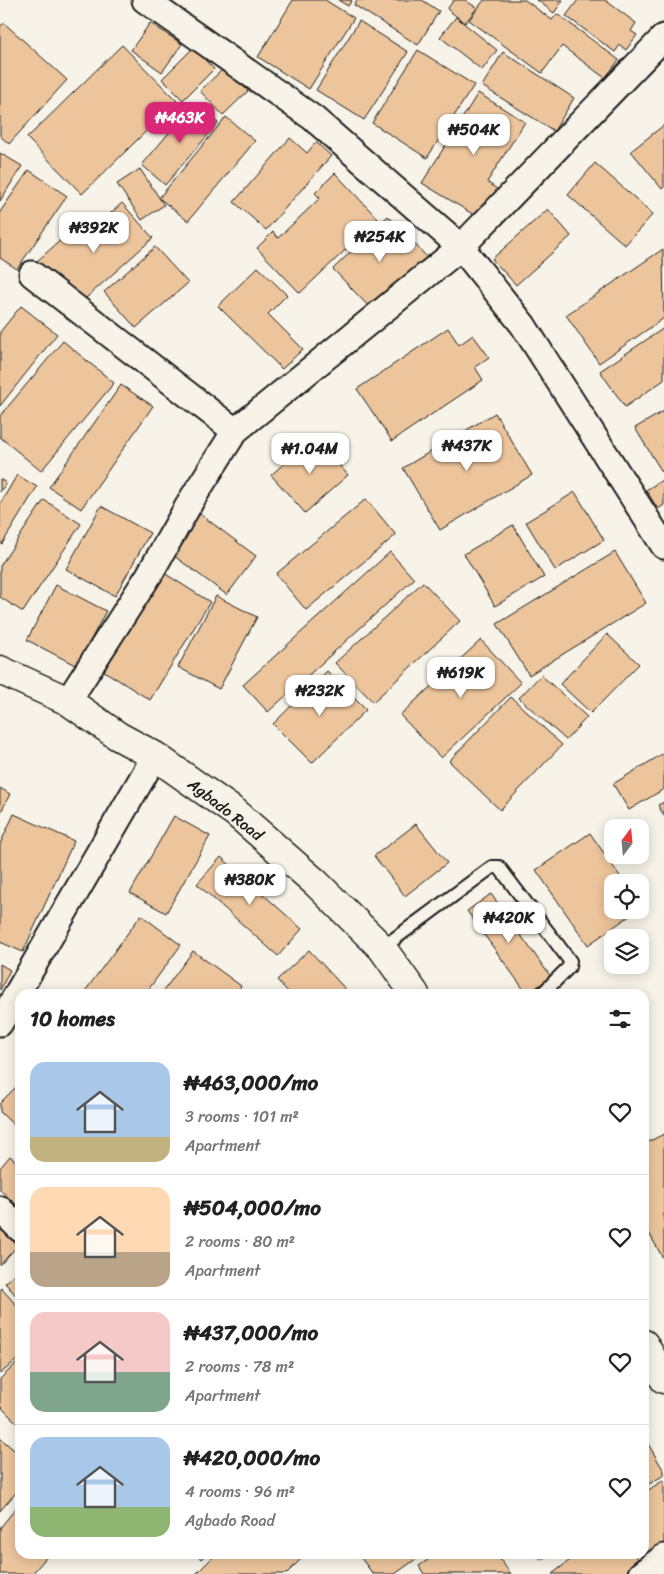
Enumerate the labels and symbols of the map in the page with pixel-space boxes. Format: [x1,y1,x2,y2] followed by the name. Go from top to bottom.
[145,102,215,144] pin: ₦463K
[439,114,509,156] pin: ₦504K
[59,212,129,254] pin: ₦392K
[345,220,415,263] pin: ₦254K
[432,430,502,472] pin: ₦437K
[269,432,351,475] pin: ₦1.04M
[426,656,496,699] pin: ₦619K
[285,674,355,717] pin: ₦232K
[181,770,271,849] street label: Agbado Road
[604,819,649,864] north arrow
[215,864,285,906] pin: ₦380K
[474,902,544,944] pin: ₦420K

